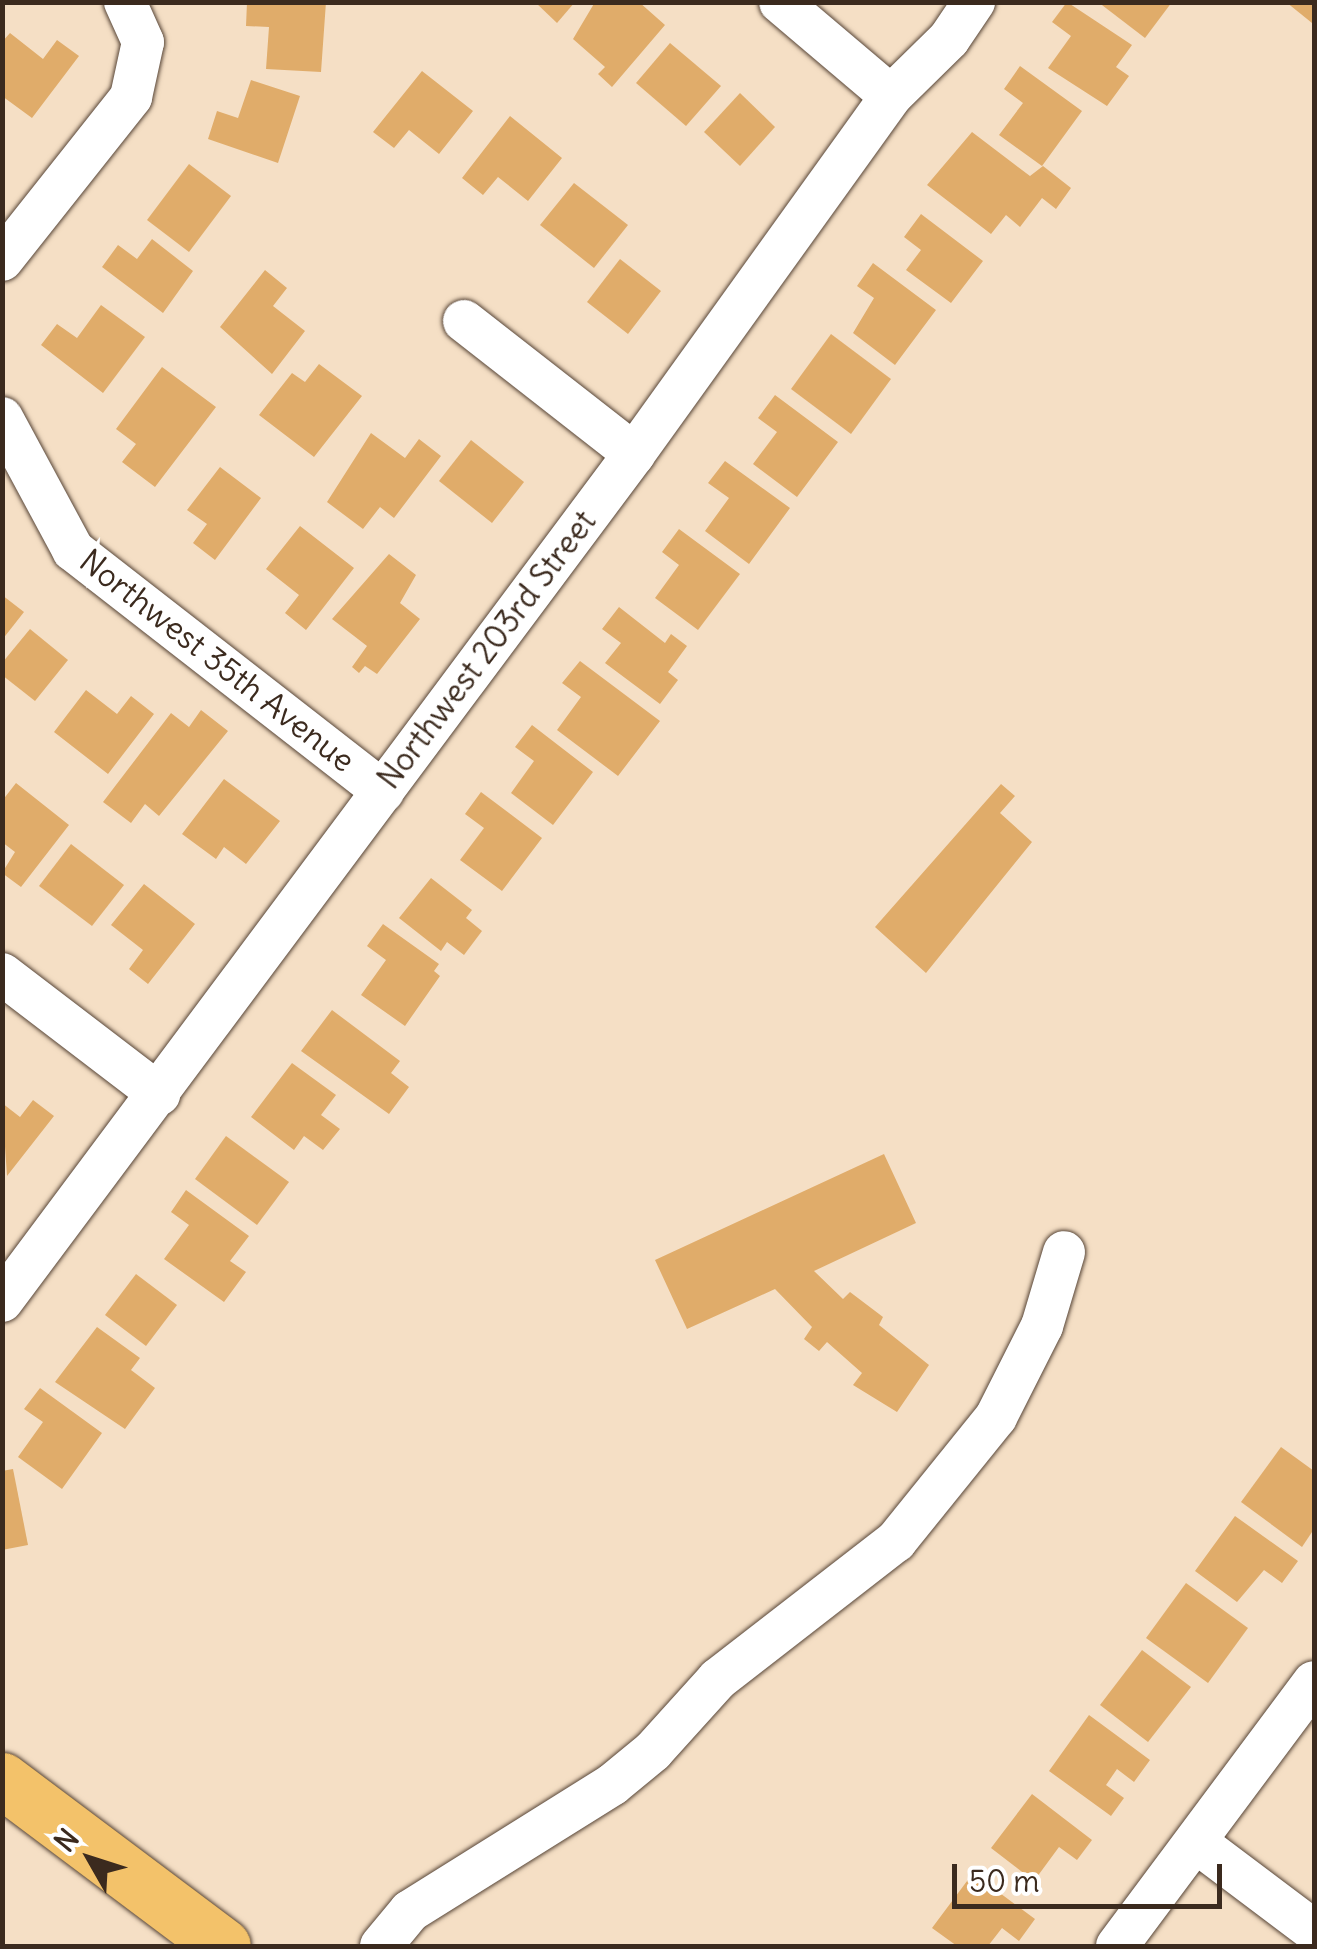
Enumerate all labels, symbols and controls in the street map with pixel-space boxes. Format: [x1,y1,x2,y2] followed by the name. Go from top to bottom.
[370,503,604,797] street label: Northwest 203rd Street
[72,542,362,780] street label: Northwest 35th Avenue
[40,1809,140,1909] north arrow
[47,1821,87,1859] text: N
[957,1844,1227,1906] scale bar
[969,1862,1039,1900] text: 50 m

